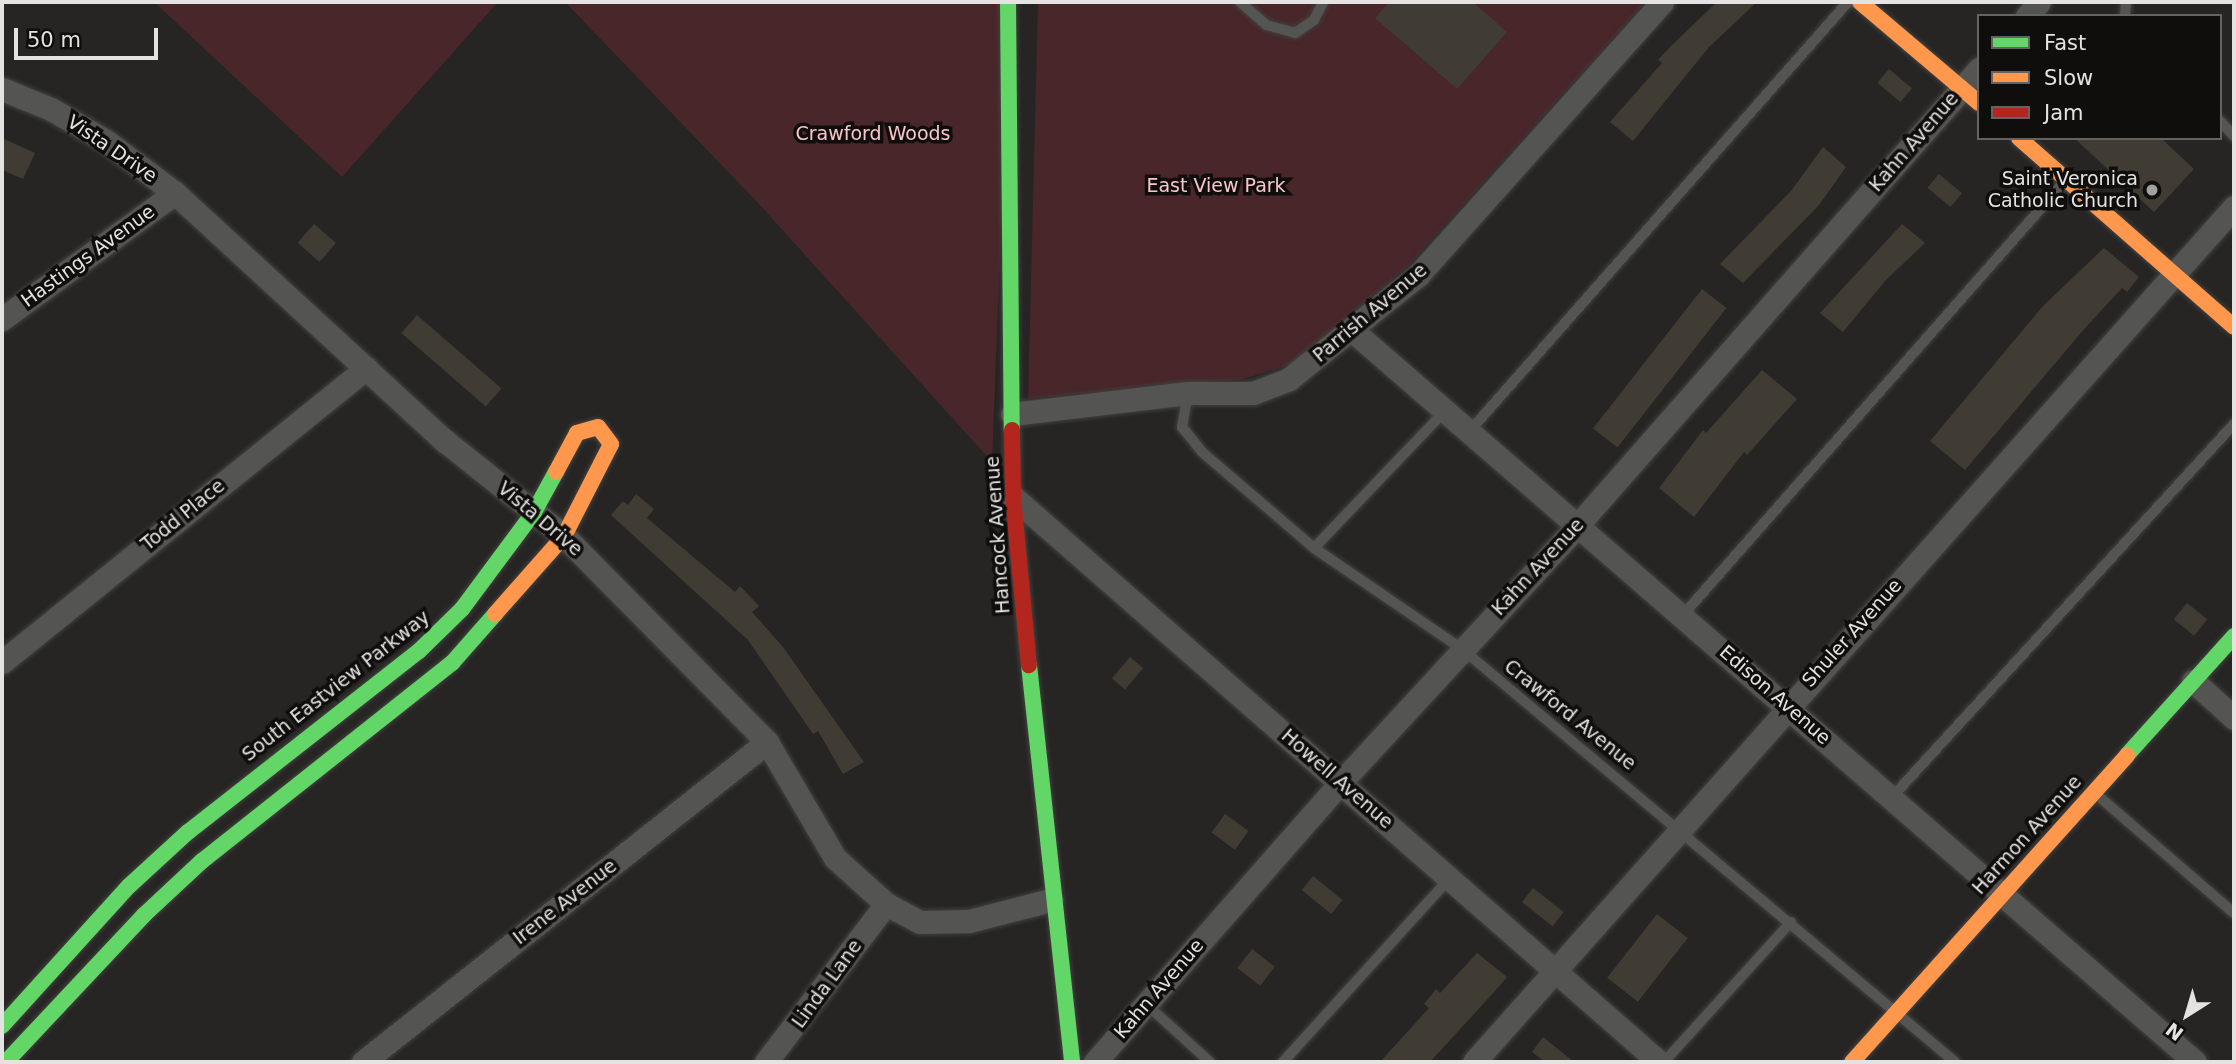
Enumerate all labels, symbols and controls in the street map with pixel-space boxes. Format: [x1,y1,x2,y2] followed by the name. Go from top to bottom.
[18,14,161,58] scale bar
[1977,14,2222,140] legend
[27,28,81,52] text: 50 m
[2044,31,2086,55] text: Fast
[2044,66,2093,90] text: Slow
[1865,88,1963,196] street label: Kahn Avenue
[2044,101,2084,125] text: Jam
[63,111,161,187] street label: Vista Drive
[795,123,951,145] park label: Crawford Woods
[1988,168,2138,212] place label: Saint Veronica Catholic Church
[1146,175,1286,197] park label: East View Park
[2144,182,2160,198] marker: Saint Veronica Catholic Church
[17,200,159,312] street label: Hastings Avenue
[1309,259,1431,367] street label: Parrish Avenue
[981,455,1015,615] street label: Hancock Avenue
[137,474,229,556] street label: Todd Place
[493,477,587,561] street label: Vista Drive
[1487,514,1589,620] street label: Kahn Avenue
[1798,574,1906,692] street label: Shuler Avenue
[238,606,434,766] street label: South Eastview Parkway
[1715,641,1835,749] street label: Edison Avenue
[1500,655,1640,775] street label: Crawford Avenue
[1277,724,1397,834] street label: Howell Avenue
[1968,771,2086,899] street label: Harmon Avenue
[509,855,621,949] street label: Irene Avenue
[787,935,867,1033] street label: Linda Lane
[1110,935,1208,1043] street label: Kahn Avenue
[2152,980,2222,1050] north arrow
[2161,1018,2187,1045] text: N

